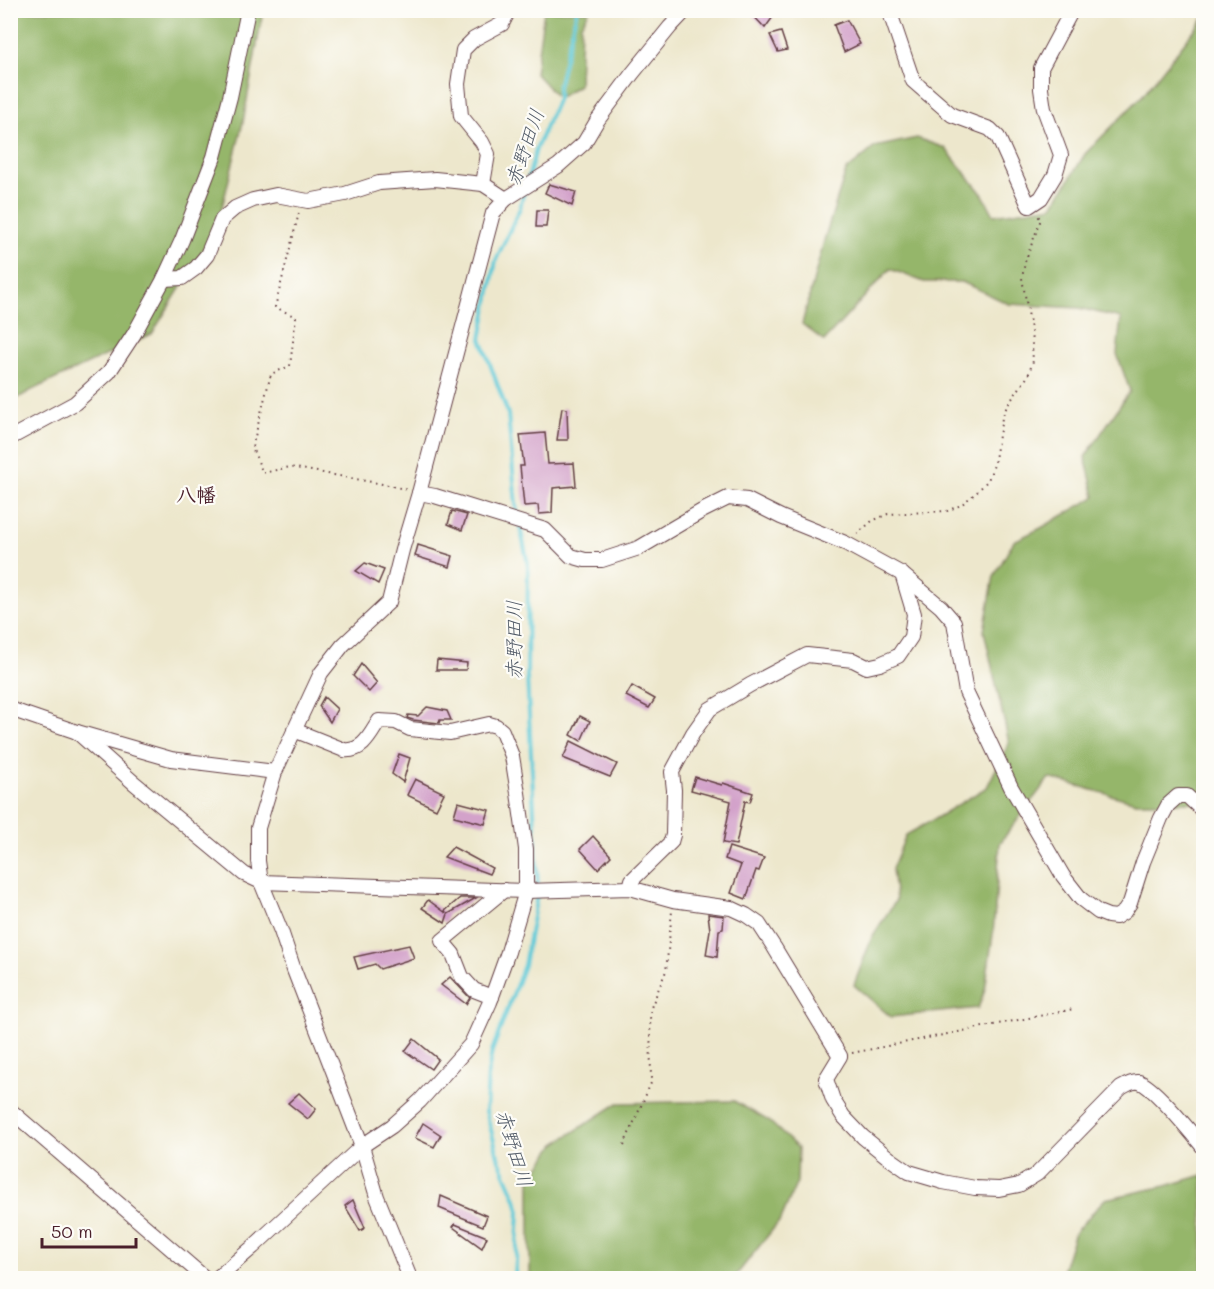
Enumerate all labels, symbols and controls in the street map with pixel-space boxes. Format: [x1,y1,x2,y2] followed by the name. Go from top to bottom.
[499,105,549,189] water label: 赤野田川
[176,481,216,507] district label: 八幡
[500,600,526,680] water label: 赤野田川
[491,1106,539,1190] water label: 赤野田川
[42,1211,136,1249] scale bar
[51,1219,93,1243] text: 50 m

